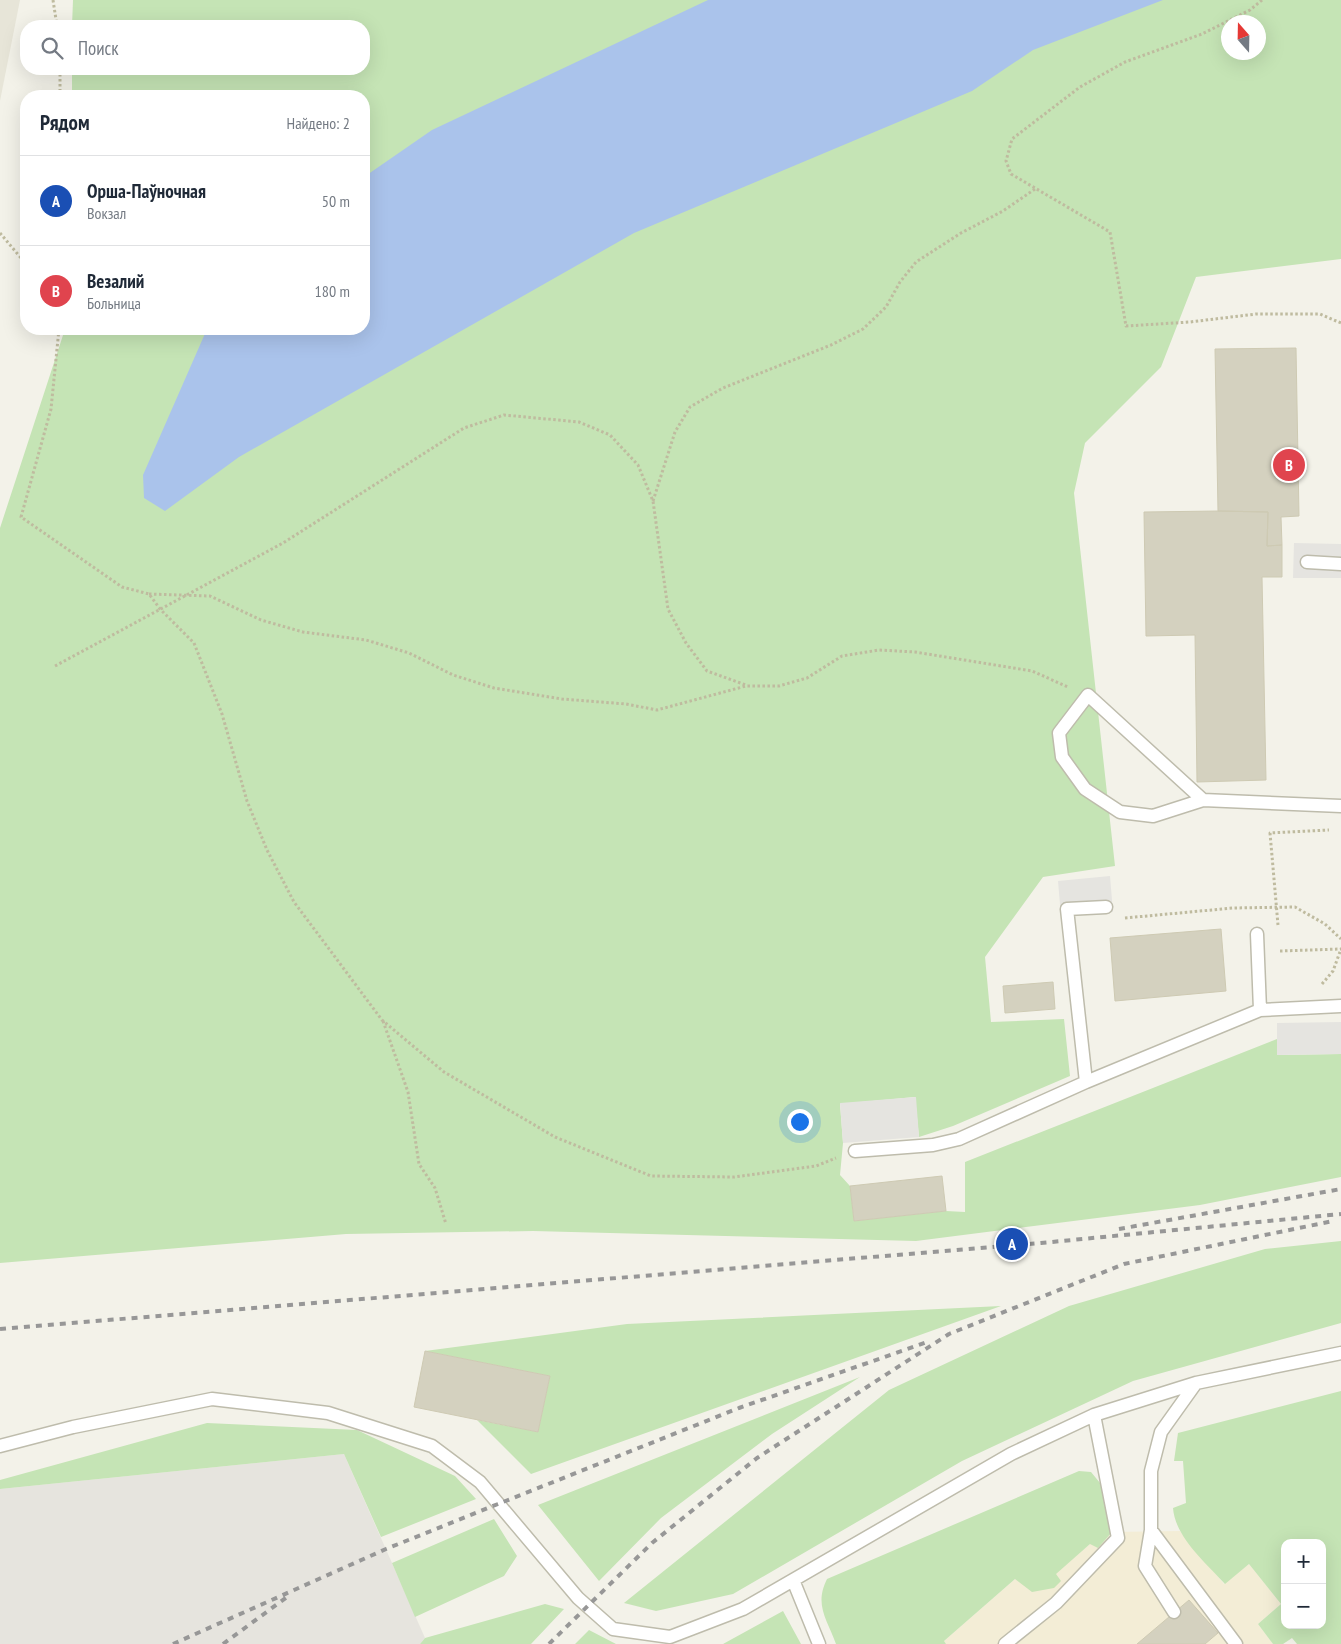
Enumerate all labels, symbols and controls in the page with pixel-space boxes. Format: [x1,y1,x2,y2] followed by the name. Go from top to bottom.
[1221,15,1266,60] north arrow
[20,20,370,75] search box
[38,34,66,62] icon: search
[78,36,119,60] text: Поиск
[40,109,90,136] text: Рядом
[287,113,350,133] text: Найдено: 2
[87,179,206,203] text: Орша-Паўночная
[52,191,60,211] text: A
[322,191,350,211] text: 50 m
[87,203,126,223] text: Вокзал
[87,269,144,293] text: Везалий
[52,281,60,301] text: B
[315,281,350,301] text: 180 m
[87,293,141,313] text: Больница
[1273,446,1305,484] pin: B
[787,1109,813,1135] your location
[996,1225,1028,1263] pin: A
[1281,1539,1326,1629] map controls
[1281,1539,1326,1584] button: +
[1281,1584,1326,1629] button: −

